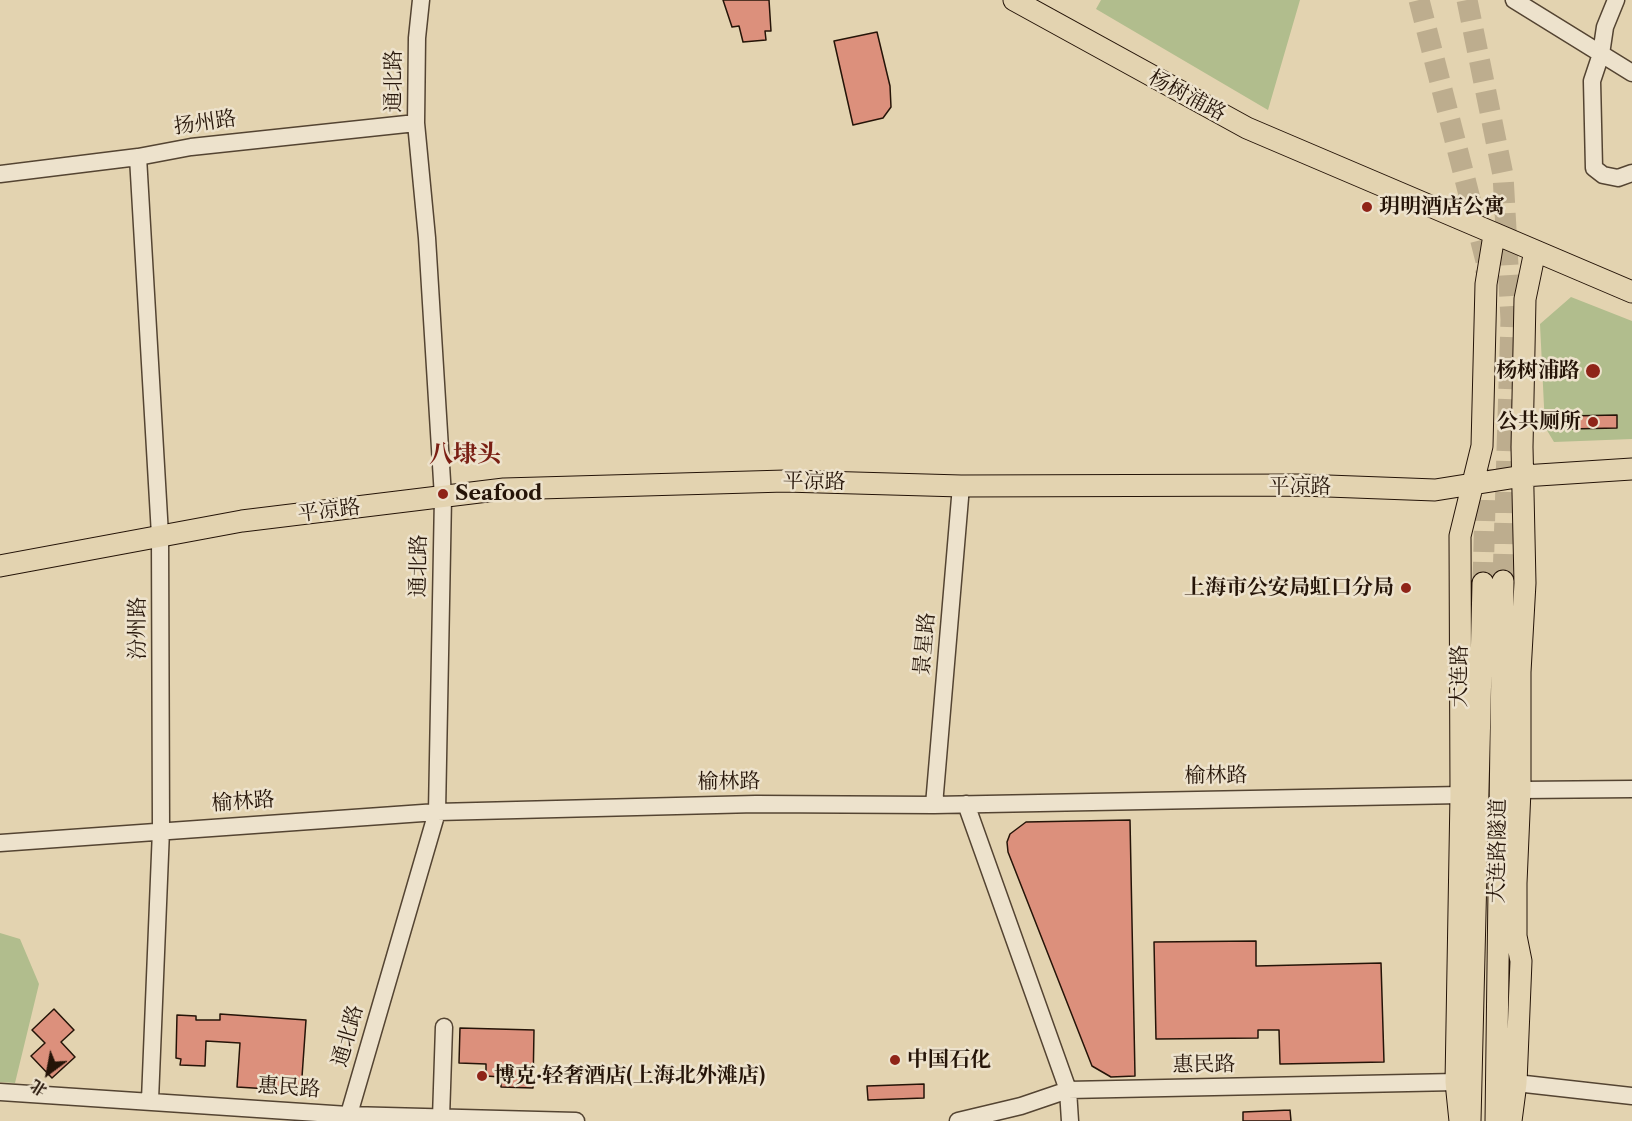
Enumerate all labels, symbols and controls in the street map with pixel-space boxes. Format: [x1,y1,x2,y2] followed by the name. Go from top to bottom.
[381,50,407,112] street label: 通北路
[1144,65,1230,127] street label: 杨树浦路
[172,106,238,140] street label: 扬州路
[1379,194,1505,220] place label: 玥明酒店公寓
[1360,200,1374,214] marker: 玥明酒店公寓
[1496,358,1580,384] place label: 杨树浦路
[1584,362,1602,380] marker: 杨树浦路
[1497,409,1581,435] place label: 公共厕所
[1586,415,1600,429] marker: 公共厕所
[429,441,501,469] district label: 八埭头
[782,469,846,495] street label: 平凉路
[1269,474,1331,500] street label: 平凉路
[455,481,542,507] place label: Seafood
[436,487,450,501] marker: Seafood
[296,495,362,527] street label: 平凉路
[406,534,432,598] street label: 通北路
[1184,575,1394,601] place label: 上海市公安局虹口分局
[1399,581,1413,595] marker: 上海市公安局虹口分局
[125,597,151,659] street label: 汾州路
[910,612,940,676] street label: 景星路
[1447,645,1473,707] street label: 大连路
[1184,763,1248,789] street label: 榆林路
[697,769,761,795] street label: 榆林路
[211,787,275,817] street label: 榆林路
[1484,798,1512,904] street label: 大连路隧道
[327,1002,369,1070] street label: 通北路
[18,1043,78,1103] north arrow
[907,1047,991,1073] place label: 中国石化
[1172,1052,1236,1078] street label: 惠民路
[888,1053,902,1067] marker: 中国石化
[494,1063,765,1089] place label: 博克·轻奢酒店(上海北外滩店)
[475,1069,489,1083] marker: 博克·轻奢酒店(上海北外滩店)
[257,1073,321,1103] street label: 惠民路
[26,1076,51,1101] text: 北

